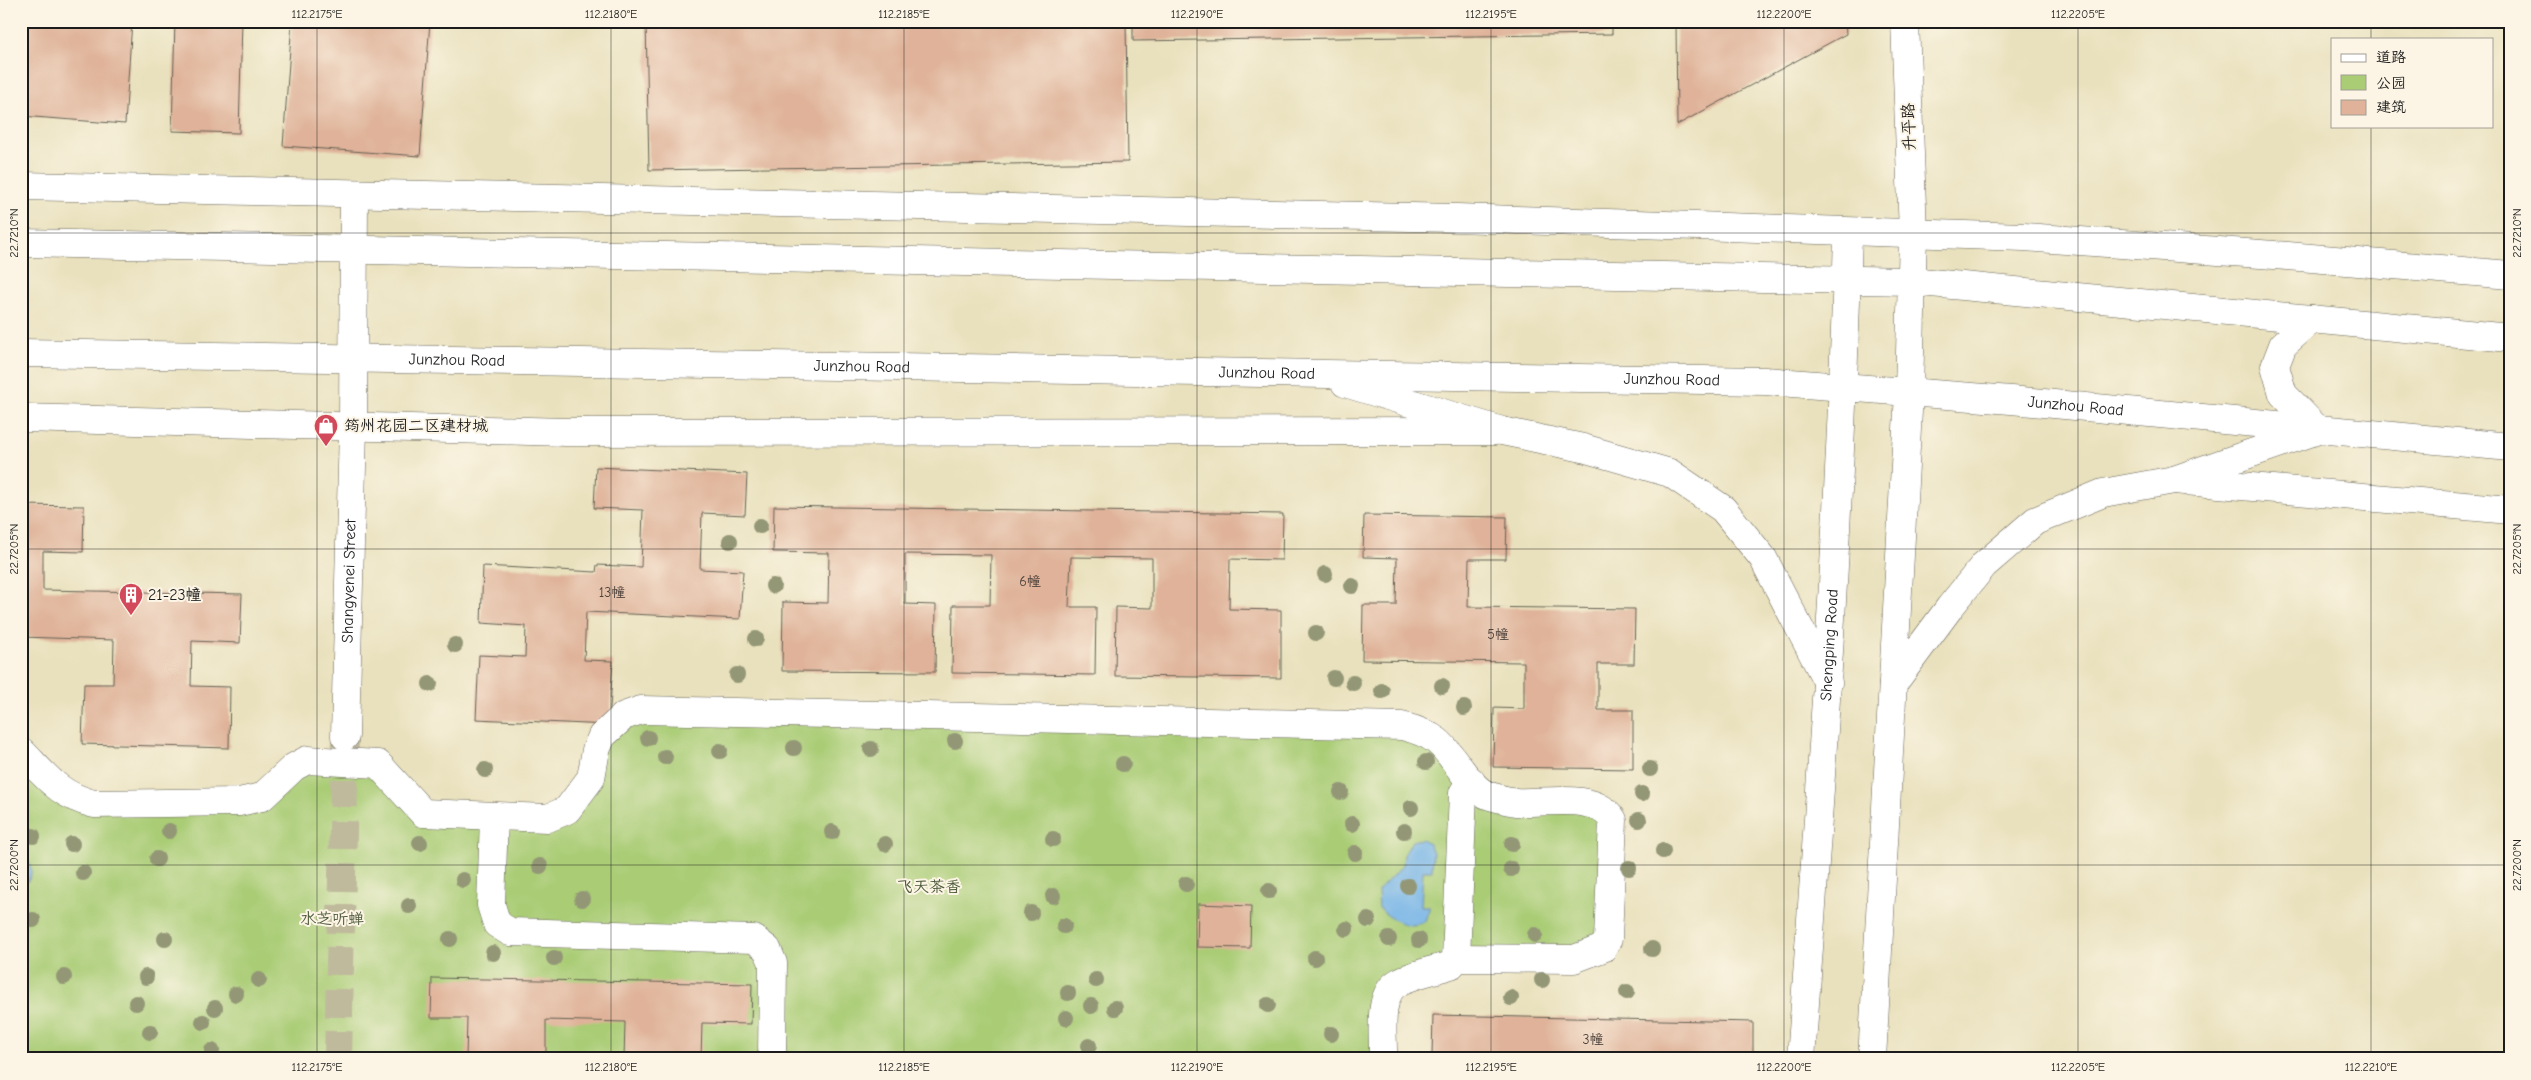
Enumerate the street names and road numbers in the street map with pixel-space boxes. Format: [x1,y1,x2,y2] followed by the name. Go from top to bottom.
[1899,103,1919,151] street label: 升平路
[409,350,505,370] street label: Junzhou Road
[814,357,910,376] street label: Junzhou Road
[1218,363,1315,383] street label: Junzhou Road
[1623,370,1720,389] street label: Junzhou Road
[2027,393,2125,420] street label: Junzhou Road
[338,518,360,643] street label: Shangyenei Street
[1817,588,1842,702] street label: Shengping Road

